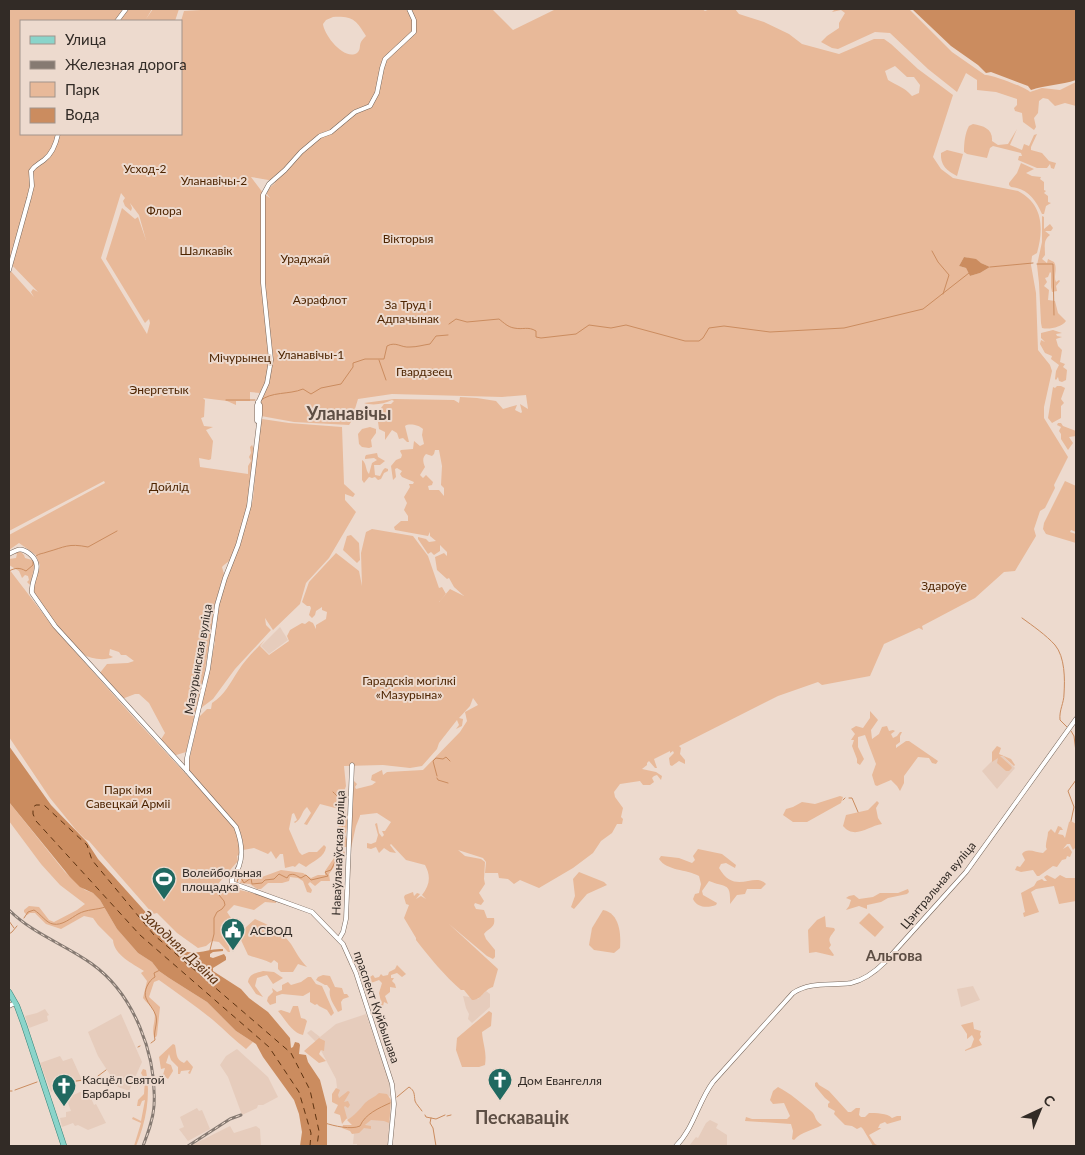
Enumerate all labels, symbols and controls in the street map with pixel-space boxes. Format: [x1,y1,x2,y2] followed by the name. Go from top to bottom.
[20,20,182,135] legend
[65,30,106,48] text: Улица
[65,55,187,73] text: Железная дорога
[65,80,100,98] text: Парк
[65,105,100,123] text: Вода
[123,161,167,176] park label: Усход-2
[181,173,247,188] park label: Уланавічы-2
[146,203,182,218] park label: Флора
[383,231,433,246] park label: Вікторыя
[180,243,233,258] park label: Шалкавік
[280,251,330,266] park label: Ураджай
[293,292,347,307] park label: Аэрафлот
[377,297,440,326] park label: За Труд і Адпачынак
[278,347,344,362] park label: Уланавічы-1
[209,350,272,365] park label: Мічурынец
[396,364,453,379] park label: Гвардзеец
[129,382,190,397] park label: Энергетык
[306,402,391,424] district label: Уланавічы
[149,479,190,494] park label: Дойлід
[921,578,967,593] park label: Здароўе
[181,603,215,715] street label: Мазурынская вуліца
[362,673,456,702] park label: Гарадскія могілкі «Мазурына»
[86,782,170,811] park label: Парк імя Савецкай Арміі
[328,790,348,916] street label: Наваўланаўская вуліца
[897,838,979,932] street label: Цэнтральная вуліца
[182,865,262,894] place label: Волейбольная площадка
[151,866,177,900] sports icon: Волейбольная площадка
[138,906,224,988] water label: Заходняя Дзвіна
[220,917,246,951] public building icon: АСВОД
[250,923,293,938] place label: АСВОД
[865,946,922,964] district label: Альгова
[351,949,403,1065] street label: праспект Куйбышава
[487,1067,513,1101] church icon: Дом Евангелля
[82,1072,165,1101] place label: Касцёл Святой Барбары
[51,1073,77,1107] church icon: Касцёл Святой Барбары
[518,1073,602,1088] place label: Дом Евангелля
[1015,1085,1065,1135] north arrow
[1040,1091,1059,1110] text: С
[475,1106,569,1128] district label: Пескавацік

